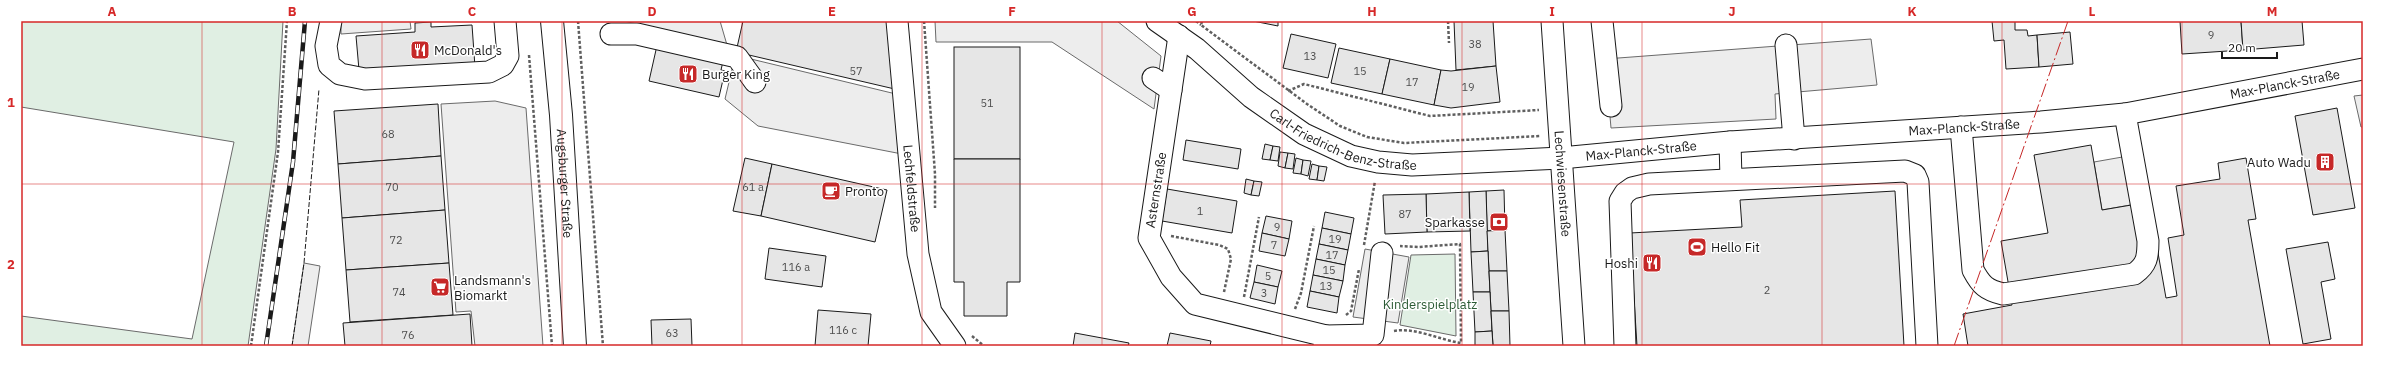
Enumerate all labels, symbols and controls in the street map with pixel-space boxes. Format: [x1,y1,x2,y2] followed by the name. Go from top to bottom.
[108,3,117,20] text: A
[288,3,297,20] text: B
[468,3,477,20] text: C
[647,3,657,20] text: D
[828,3,836,20] text: E
[1008,3,1016,20] text: F
[1187,3,1197,20] text: G
[1367,3,1377,20] text: H
[1549,3,1555,20] text: I
[1728,3,1736,20] text: J
[1907,3,1917,20] text: K
[2089,3,2096,20] text: L
[2267,3,2277,20] text: M
[2208,28,2214,42] house number: 9
[2222,34,2277,60] scale bar
[1468,37,1482,51] house number: 38
[409,39,431,61] restaurant icon: McDonald's
[2228,40,2256,55] text: 20 m
[434,42,502,59] place label: McDonald's
[1303,49,1317,63] house number: 13
[677,63,699,85] restaurant icon: Burger King
[849,64,863,78] house number: 57
[1353,64,1367,78] house number: 15
[2228,65,2341,103] street label: Max-Planck-Straße
[702,66,770,83] place label: Burger King
[1405,75,1419,89] house number: 17
[1461,80,1475,94] house number: 19
[7,94,15,111] text: 1
[980,96,994,110] house number: 51
[1266,104,1417,174] street label: Carl-Friedrich-Benz-Straße
[1908,115,2020,139] street label: Max-Planck-Straße
[381,127,395,141] house number: 68
[553,128,577,239] street label: Augsburger Straße
[1551,130,1575,237] street label: Lechwiesenstraße
[1585,137,1697,164] street label: Max-Planck-Straße
[900,144,924,233] street label: Lechfeldstraße
[1142,151,1170,229] street label: Asternstraße
[2314,151,2336,173] building icon: Auto Wadu
[2247,154,2311,171] place label: Auto Wadu
[385,180,399,194] house number: 70
[742,180,764,194] house number: 61 a
[820,180,842,202] cafe icon: Pronto
[845,183,884,200] place label: Pronto
[1197,204,1204,218] house number: 1
[1398,207,1412,221] house number: 87
[1488,211,1510,233] bank icon: Sparkasse
[1425,214,1485,231] place label: Sparkasse
[1274,220,1280,234] house number: 9
[1328,232,1342,246] house number: 19
[389,233,403,247] house number: 72
[1686,236,1708,258] sports icon: Hello Fit
[1271,238,1277,252] house number: 7
[1711,239,1760,256] place label: Hello Fit
[1325,248,1339,262] house number: 17
[1641,252,1663,274] restaurant icon: Hoshi
[1605,255,1638,272] place label: Hoshi
[7,256,15,273] text: 2
[782,260,810,274] house number: 116 a
[1322,263,1336,277] house number: 15
[1265,269,1271,283] house number: 5
[454,272,531,304] place label: Landsmann's Biomarkt
[429,276,451,298] supermarket icon: Landsmann's Biomarkt
[1319,279,1333,293] house number: 13
[1764,283,1770,297] house number: 2
[392,285,406,299] house number: 74
[1261,286,1267,300] house number: 3
[1383,296,1477,313] park label: Kinderspielplatz
[829,323,857,337] house number: 116 c
[665,326,679,340] house number: 63
[401,328,415,342] house number: 76

